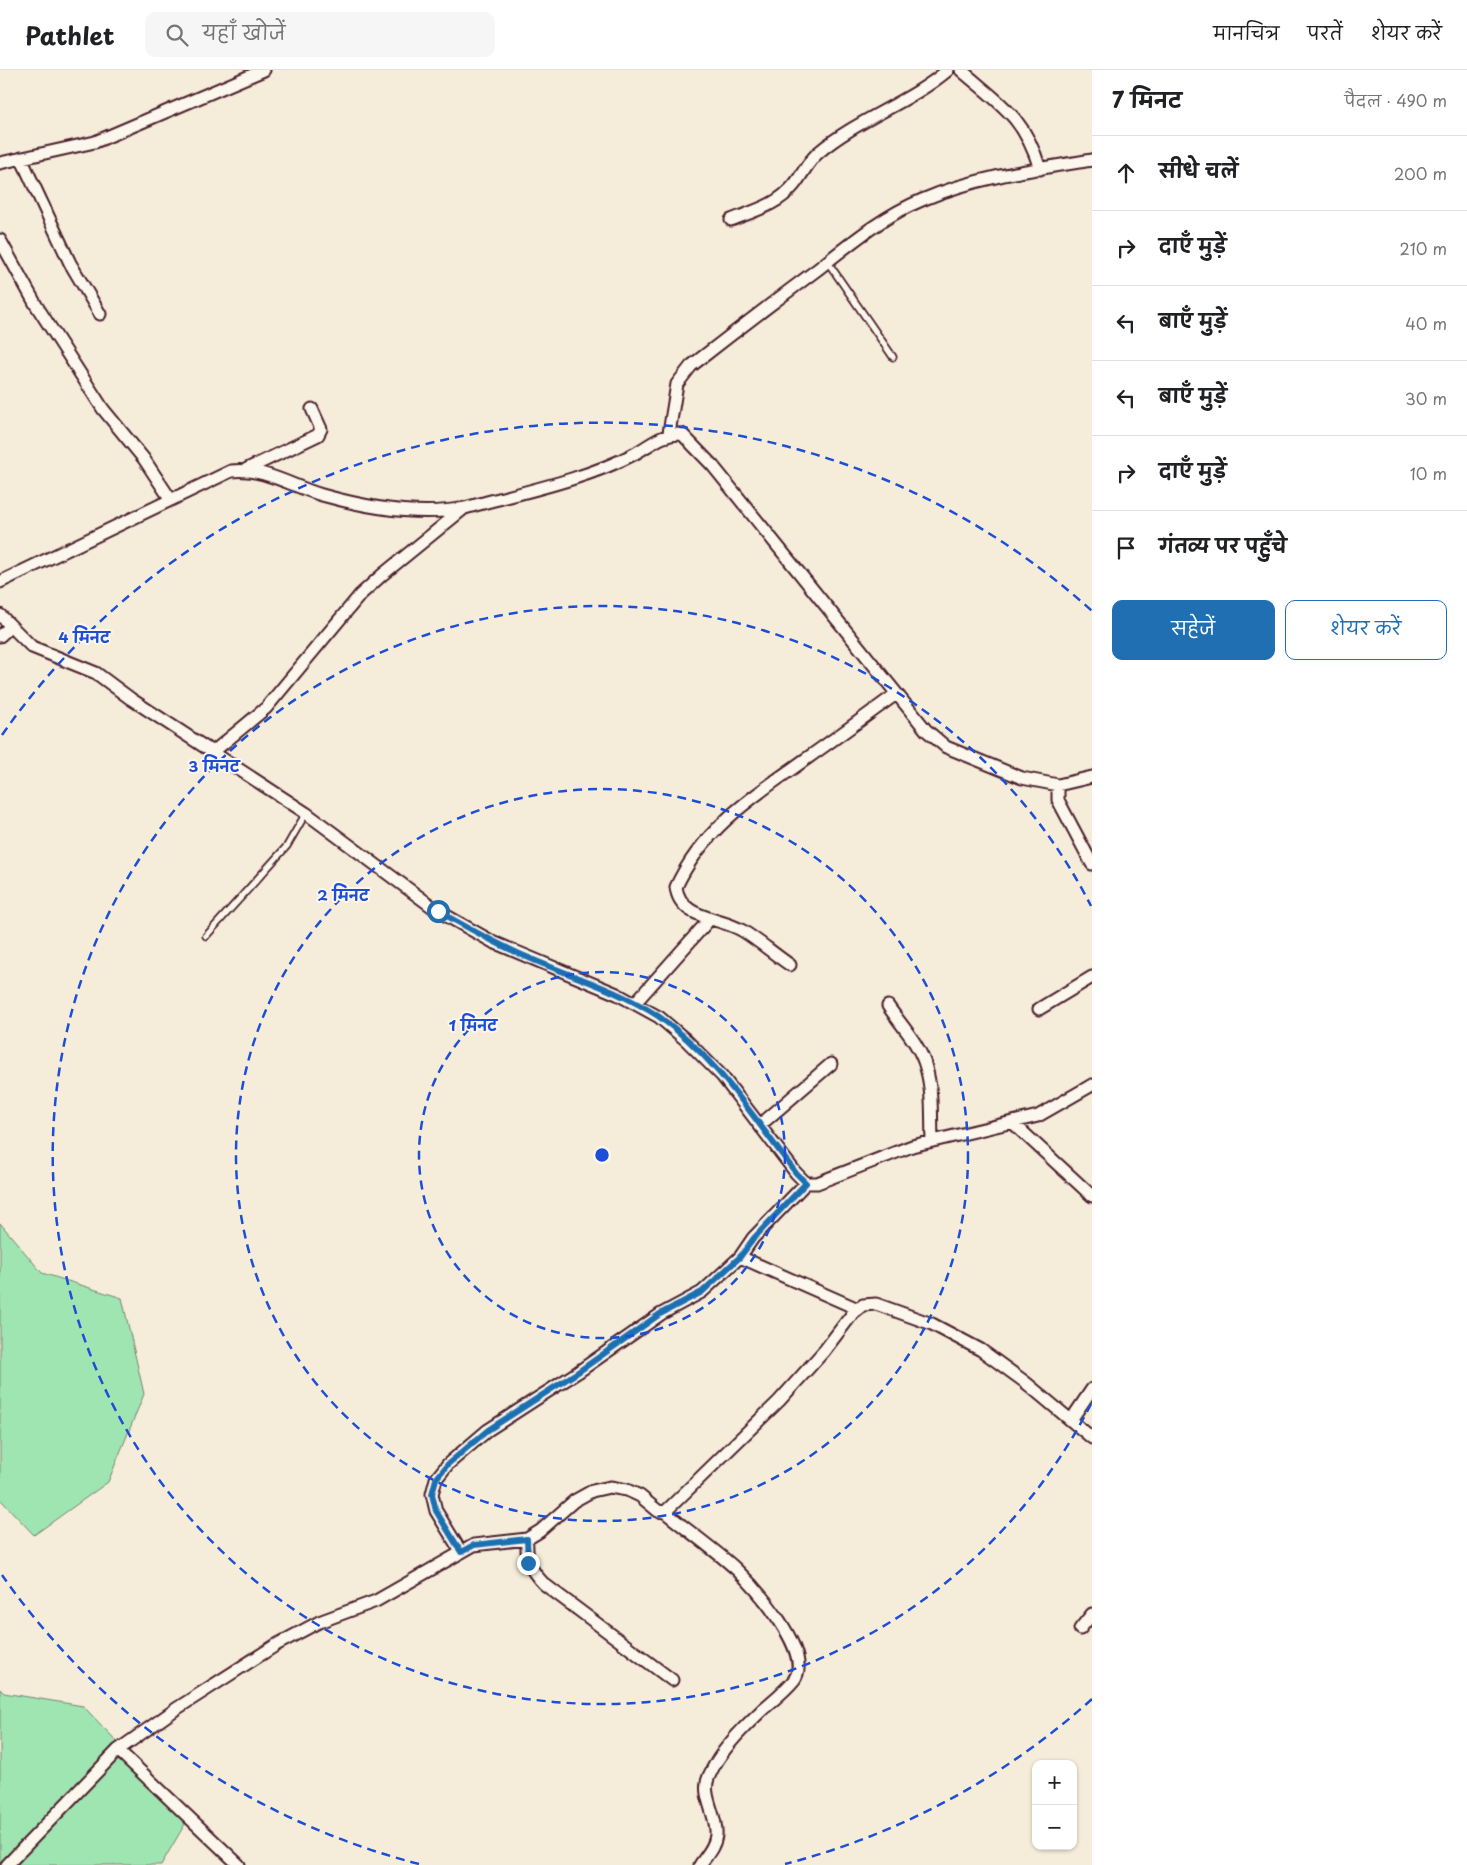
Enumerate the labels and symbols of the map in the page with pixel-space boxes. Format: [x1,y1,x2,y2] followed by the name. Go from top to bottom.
[58,625,111,648] text: 4 मिनट
[188,754,241,777] text: 3 मिनट
[317,883,370,906] text: 2 मिनट
[427,900,450,923] route start
[449,1013,498,1036] text: 1 मिनट
[593,1146,611,1164] centre of rings
[517,1552,540,1575] route end

